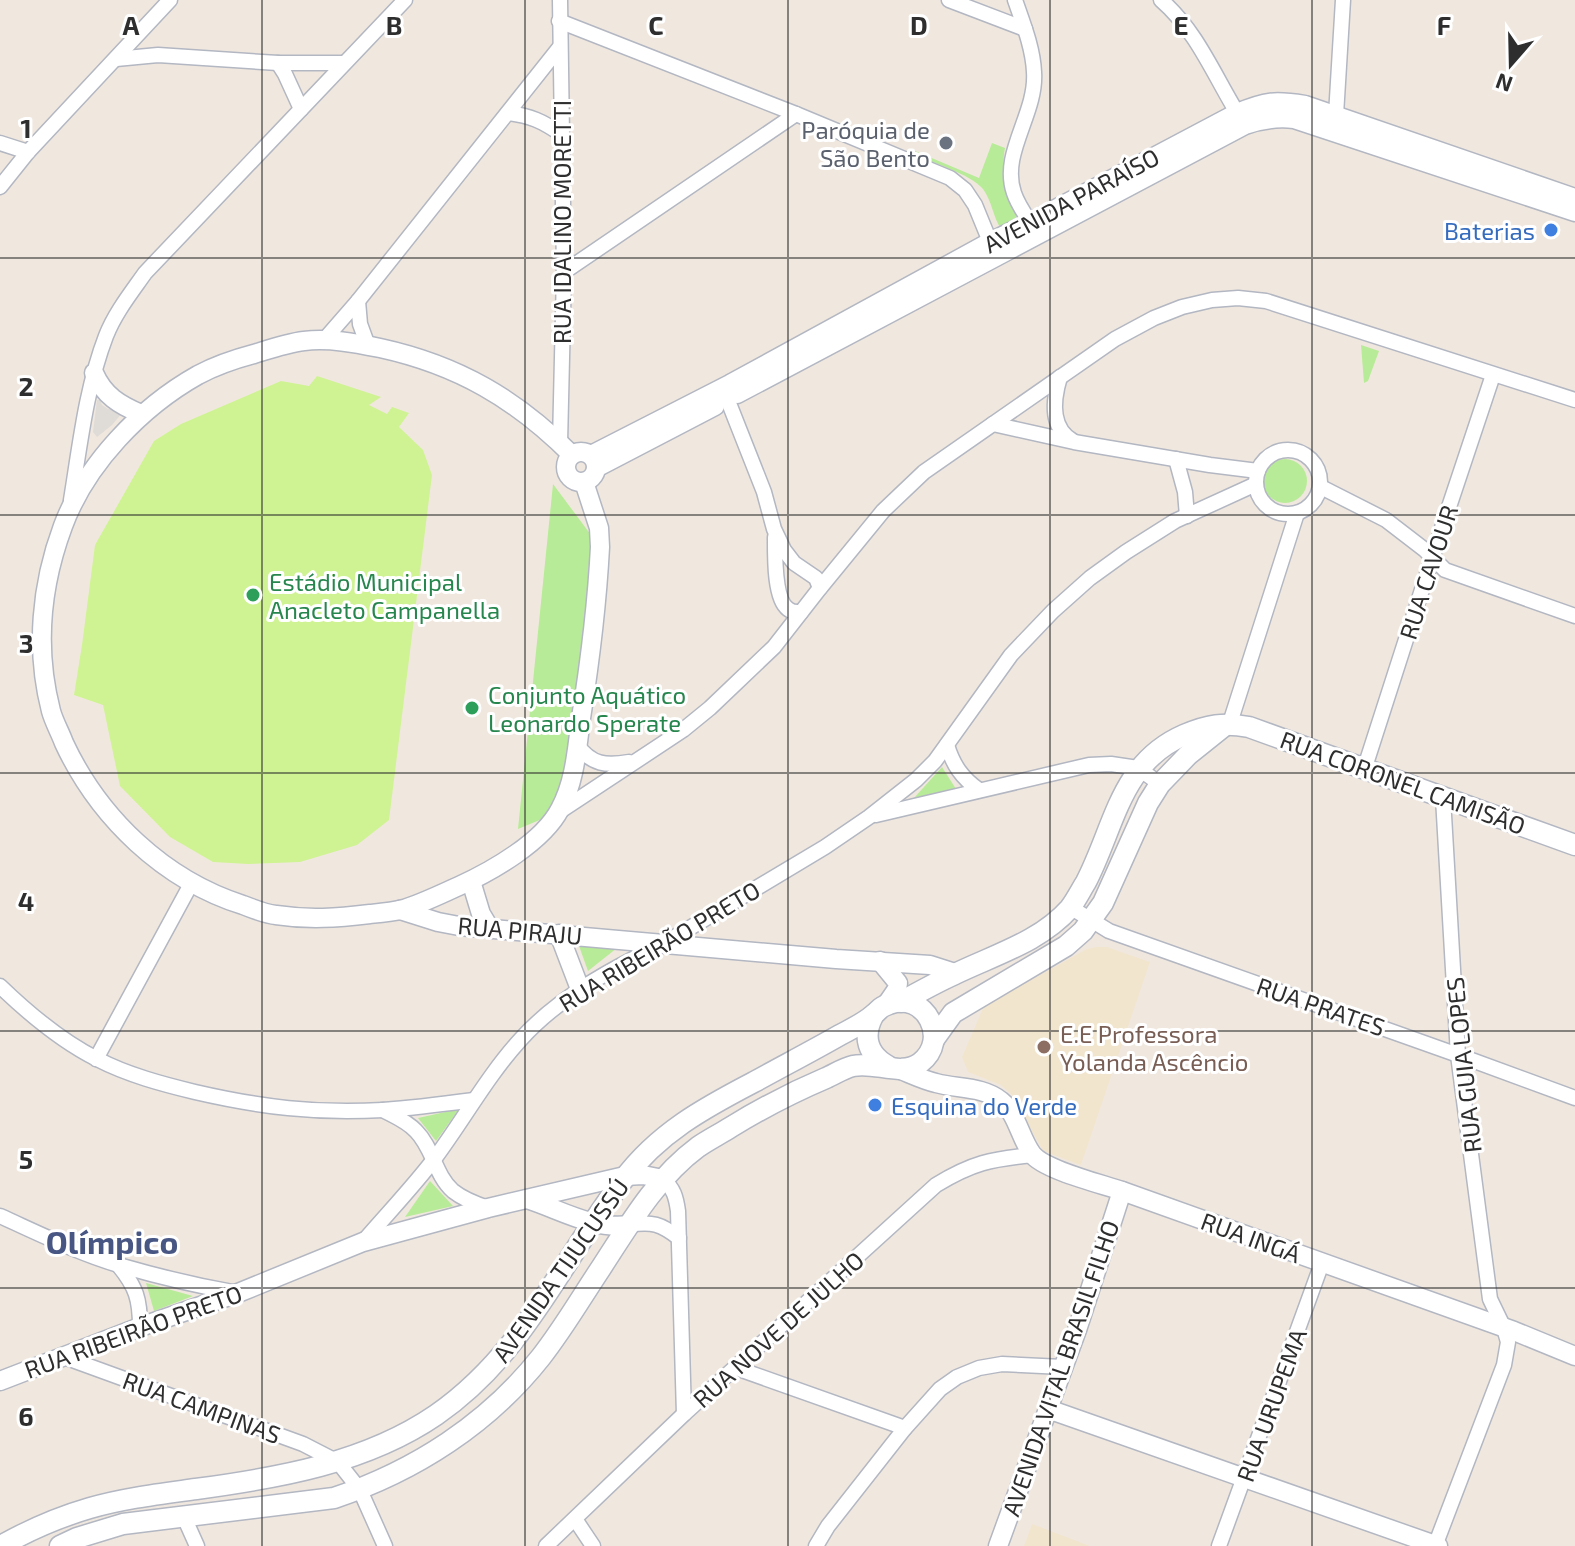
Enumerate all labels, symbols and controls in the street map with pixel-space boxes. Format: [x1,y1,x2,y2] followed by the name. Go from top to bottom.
[123,9,140,40] text: A
[386,9,402,40] text: B
[648,9,664,40] text: C
[910,9,928,40] text: D
[1173,9,1189,40] text: E
[1437,9,1451,40] text: F
[1471,24,1551,104] north arrow
[1492,69,1516,99] text: N
[547,100,576,344] street label: RUA IDALINO MORETTI
[20,112,32,143] text: 1
[801,115,930,172] place label: Paróquia de São Bento
[937,134,955,152] marker: Paróquia de São Bento
[978,141,1164,259] street label: AVENIDA PARAÍSO
[1444,216,1535,245] place label: Baterias
[1542,221,1560,239] marker: Baterias
[18,370,34,401] text: 2
[1393,501,1463,643] street label: RUA CAVOUR
[269,567,500,624] place label: Estádio Municipal Anacleto Campanella
[244,586,262,604] marker: Estádio Municipal Anacleto Campanella
[19,627,33,658] text: 3
[488,680,686,737] place label: Conjunto Aquático Leonardo Sperate
[463,699,481,717] marker: Conjunto Aquático Leonardo Sperate
[1277,724,1529,840] street label: RUA CORONEL CAMISÃO
[553,875,765,1017] street label: RUA RIBEIRÃO PRETO
[18,885,34,916] text: 4
[457,910,583,950] street label: RUA PIRAJU
[1253,971,1389,1041] street label: RUA PRATES
[1439,976,1487,1154] street label: RUA GUIA LOPES
[1060,1019,1248,1076] place label: E.E Professora Yolanda Ascêncio
[1035,1038,1053,1056] marker: E.E Professora Yolanda Ascêncio
[891,1091,1077,1120] place label: Esquina do Verde
[866,1096,884,1114] marker: Esquina do Verde
[19,1143,33,1174] text: 5
[486,1173,634,1367] street label: AVENIDA TIJUCUSSÚ
[1197,1206,1305,1268] street label: RUA INGÁ
[996,1216,1124,1520] street label: AVENIDA VITAL BRASIL FILHO
[46,1222,178,1260] district label: Olímpico
[687,1245,869,1413] street label: RUA NOVE DE JULHO
[20,1278,246,1384] street label: RUA RIBEIRÃO PRETO
[1230,1324,1312,1486] street label: RUA URUPEMA
[119,1365,285,1449] street label: RUA CAMPINAS
[18,1400,34,1431] text: 6

